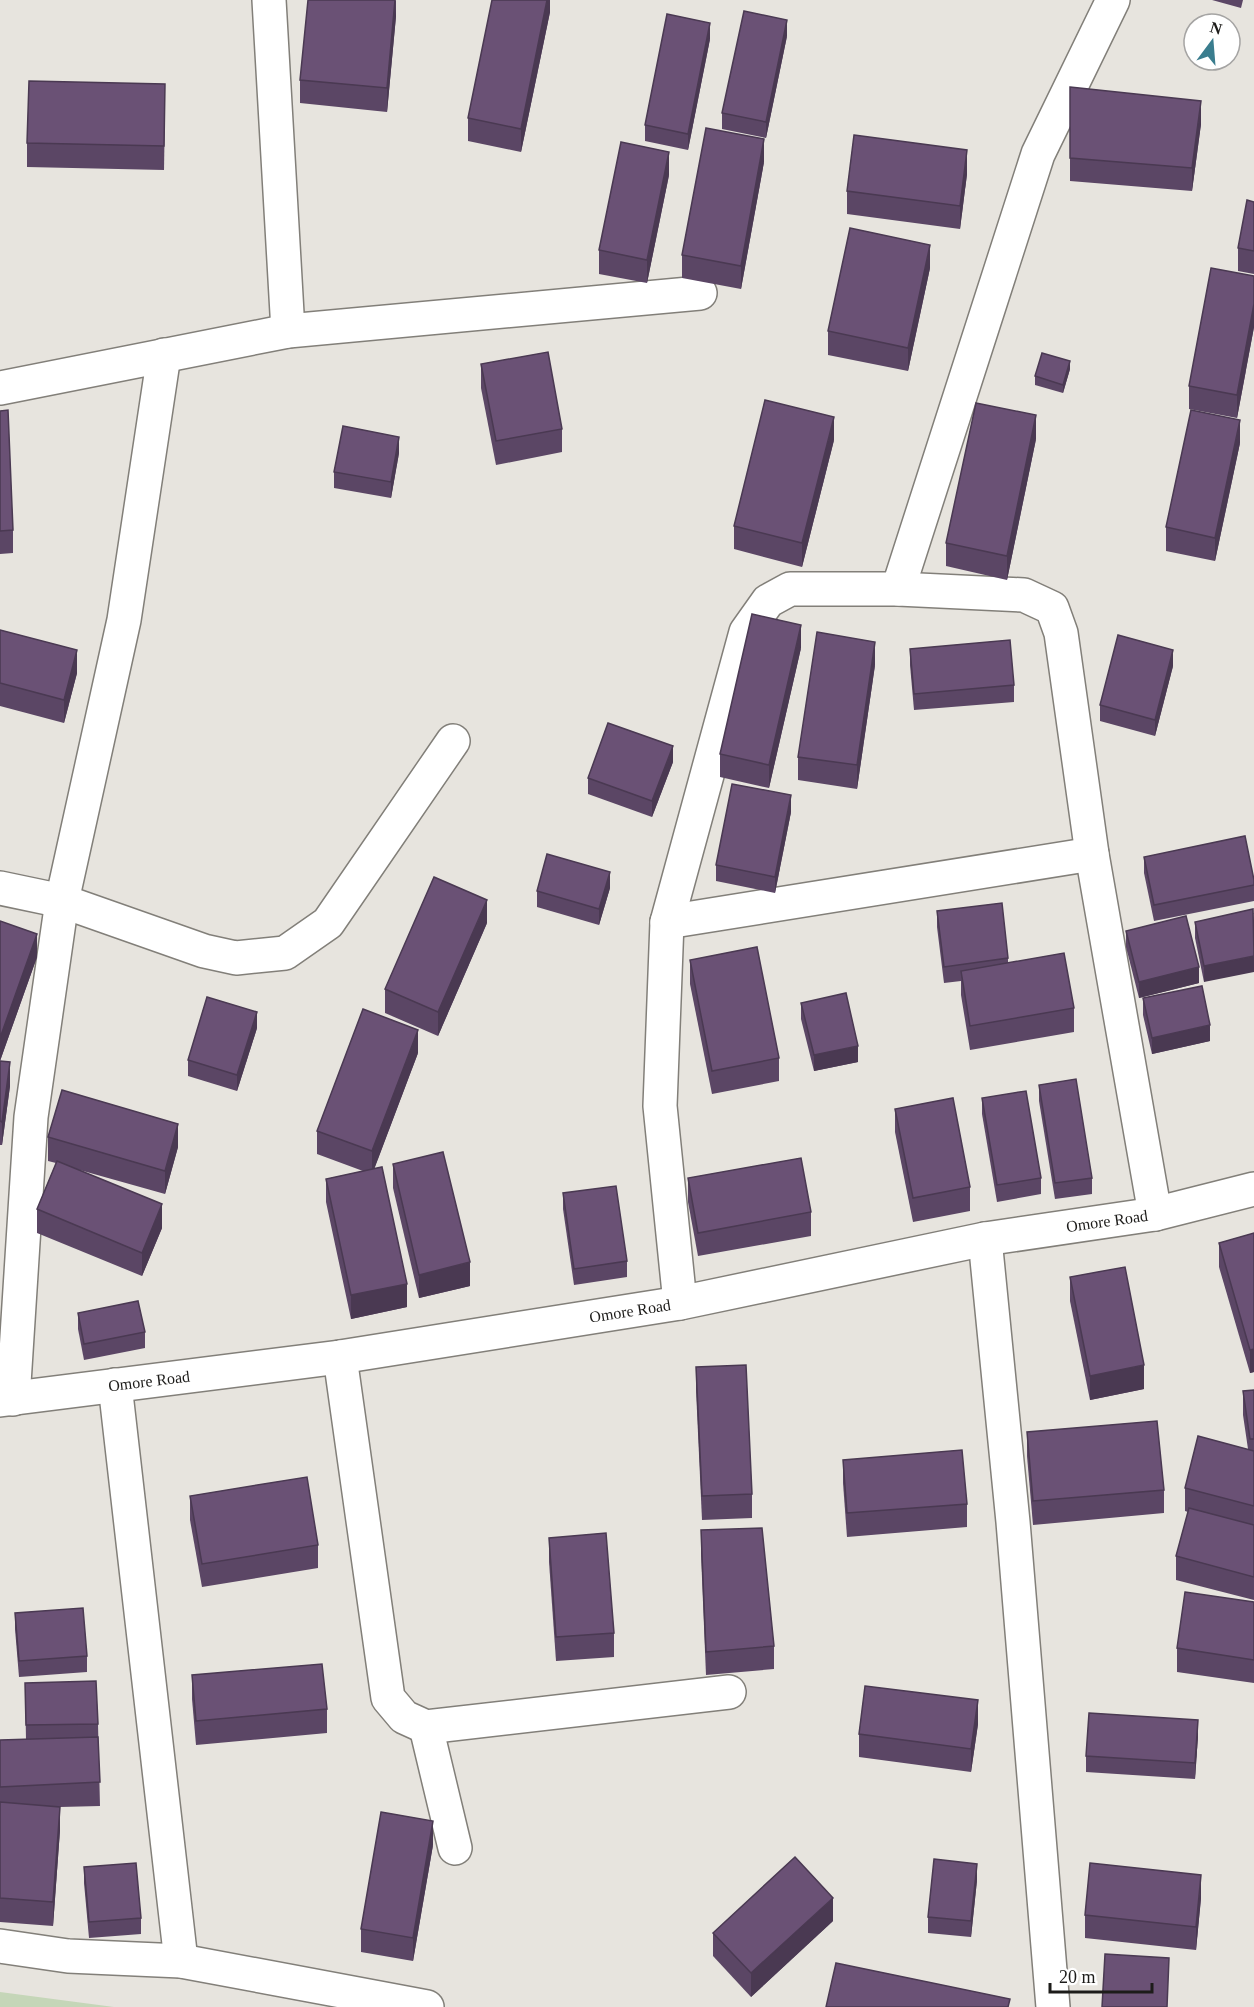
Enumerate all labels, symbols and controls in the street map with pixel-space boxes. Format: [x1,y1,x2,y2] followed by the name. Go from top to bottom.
[1182,12,1242,72] north arrow
[1208,18,1224,38] text: N
[1065,1207,1149,1235] street label: Omore Road
[588,1296,672,1326] street label: Omore Road
[107,1368,191,1394] street label: Omore Road
[1050,1956,1152,1994] scale bar
[1059,1967,1096,1987] text: 20 m

